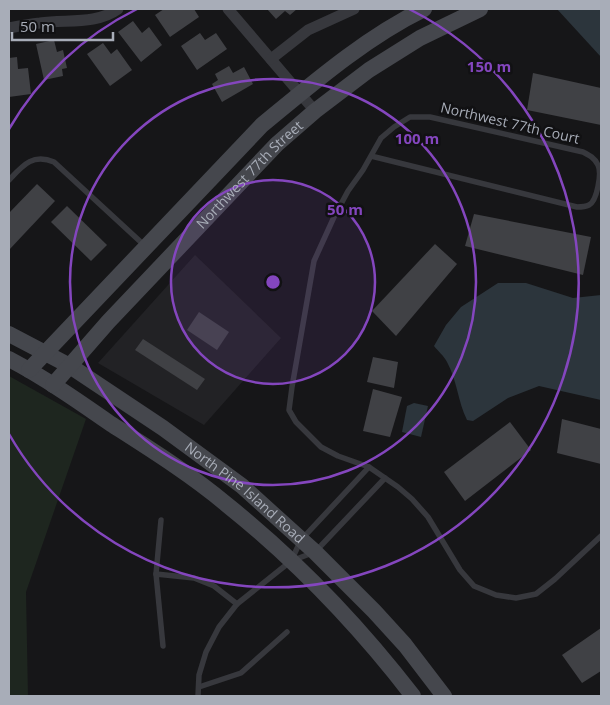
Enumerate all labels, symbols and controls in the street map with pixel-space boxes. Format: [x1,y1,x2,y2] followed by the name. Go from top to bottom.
[12,10,114,42] scale bar
[20,16,55,36] text: 50 m
[467,56,511,76] text: 150 m
[439,97,581,148] street label: Northwest 77th Court
[192,116,307,232] street label: Northwest 77th Street
[395,128,439,148] text: 100 m
[327,199,363,219] text: 50 m
[264,273,282,291] centre of rings
[181,437,309,547] street label: North Pine Island Road

